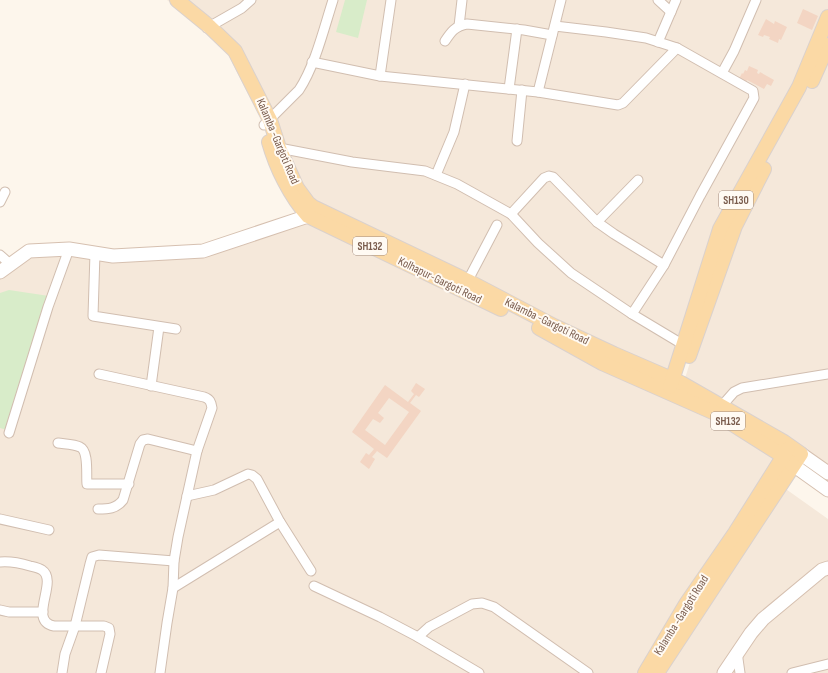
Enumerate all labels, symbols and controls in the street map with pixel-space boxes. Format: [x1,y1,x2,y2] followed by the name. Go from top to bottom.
[253,96,302,186] street label: Kalamba -Gargoti Road
[719,191,753,209] road number: SH130
[353,237,387,255] road number: SH132
[396,254,484,307] street label: Kolhapur-Gargoti Road
[502,295,591,348] street label: Kalamba -Gargoti Road
[711,412,745,430] road number: SH132
[651,572,712,658] street label: Kalamba -Gargoti Road

